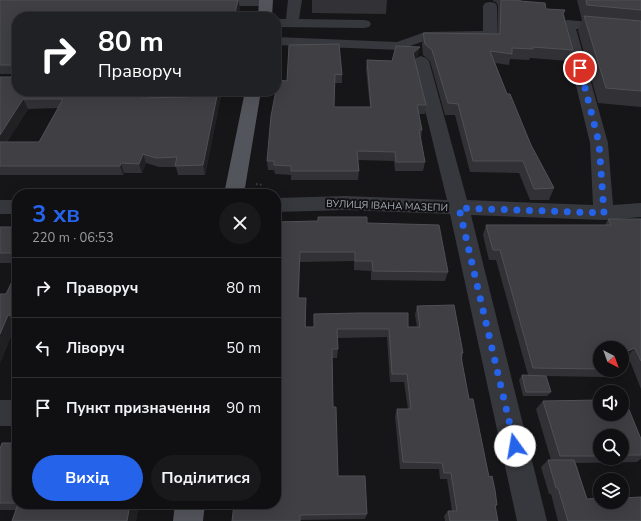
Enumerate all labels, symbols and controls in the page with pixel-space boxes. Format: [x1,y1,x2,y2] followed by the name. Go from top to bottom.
[98,23,164,61] text: 80 m
[32,28,84,80] icon: right
[563,51,597,85] pin
[569,57,591,79] icon: arrive
[98,59,182,83] text: Праворуч
[326,197,448,215] street label: ВУЛИЦЯ ІВАНА МАЗЕПИ
[32,198,80,230] text: 3 хв
[219,202,261,244] button: close
[32,229,114,247] text: 220 m · 06:53
[32,277,54,299] icon: right
[66,278,138,298] text: Праворуч
[226,278,261,298] text: 80 m
[32,337,54,359] icon: left
[66,338,125,358] text: Ліворуч
[226,338,261,358] text: 50 m
[593,341,629,377] north arrow
[593,341,629,509] map controls
[593,385,629,421] button: sound
[32,397,54,419] icon: arrive
[66,398,211,418] text: Пункт призначення
[226,398,261,418] text: 90 m
[494,425,536,467] position arrow
[593,429,629,465] button: search
[32,455,143,501] button: Вихід
[151,455,261,501] button: Поділитися
[593,473,629,509] button: layers

